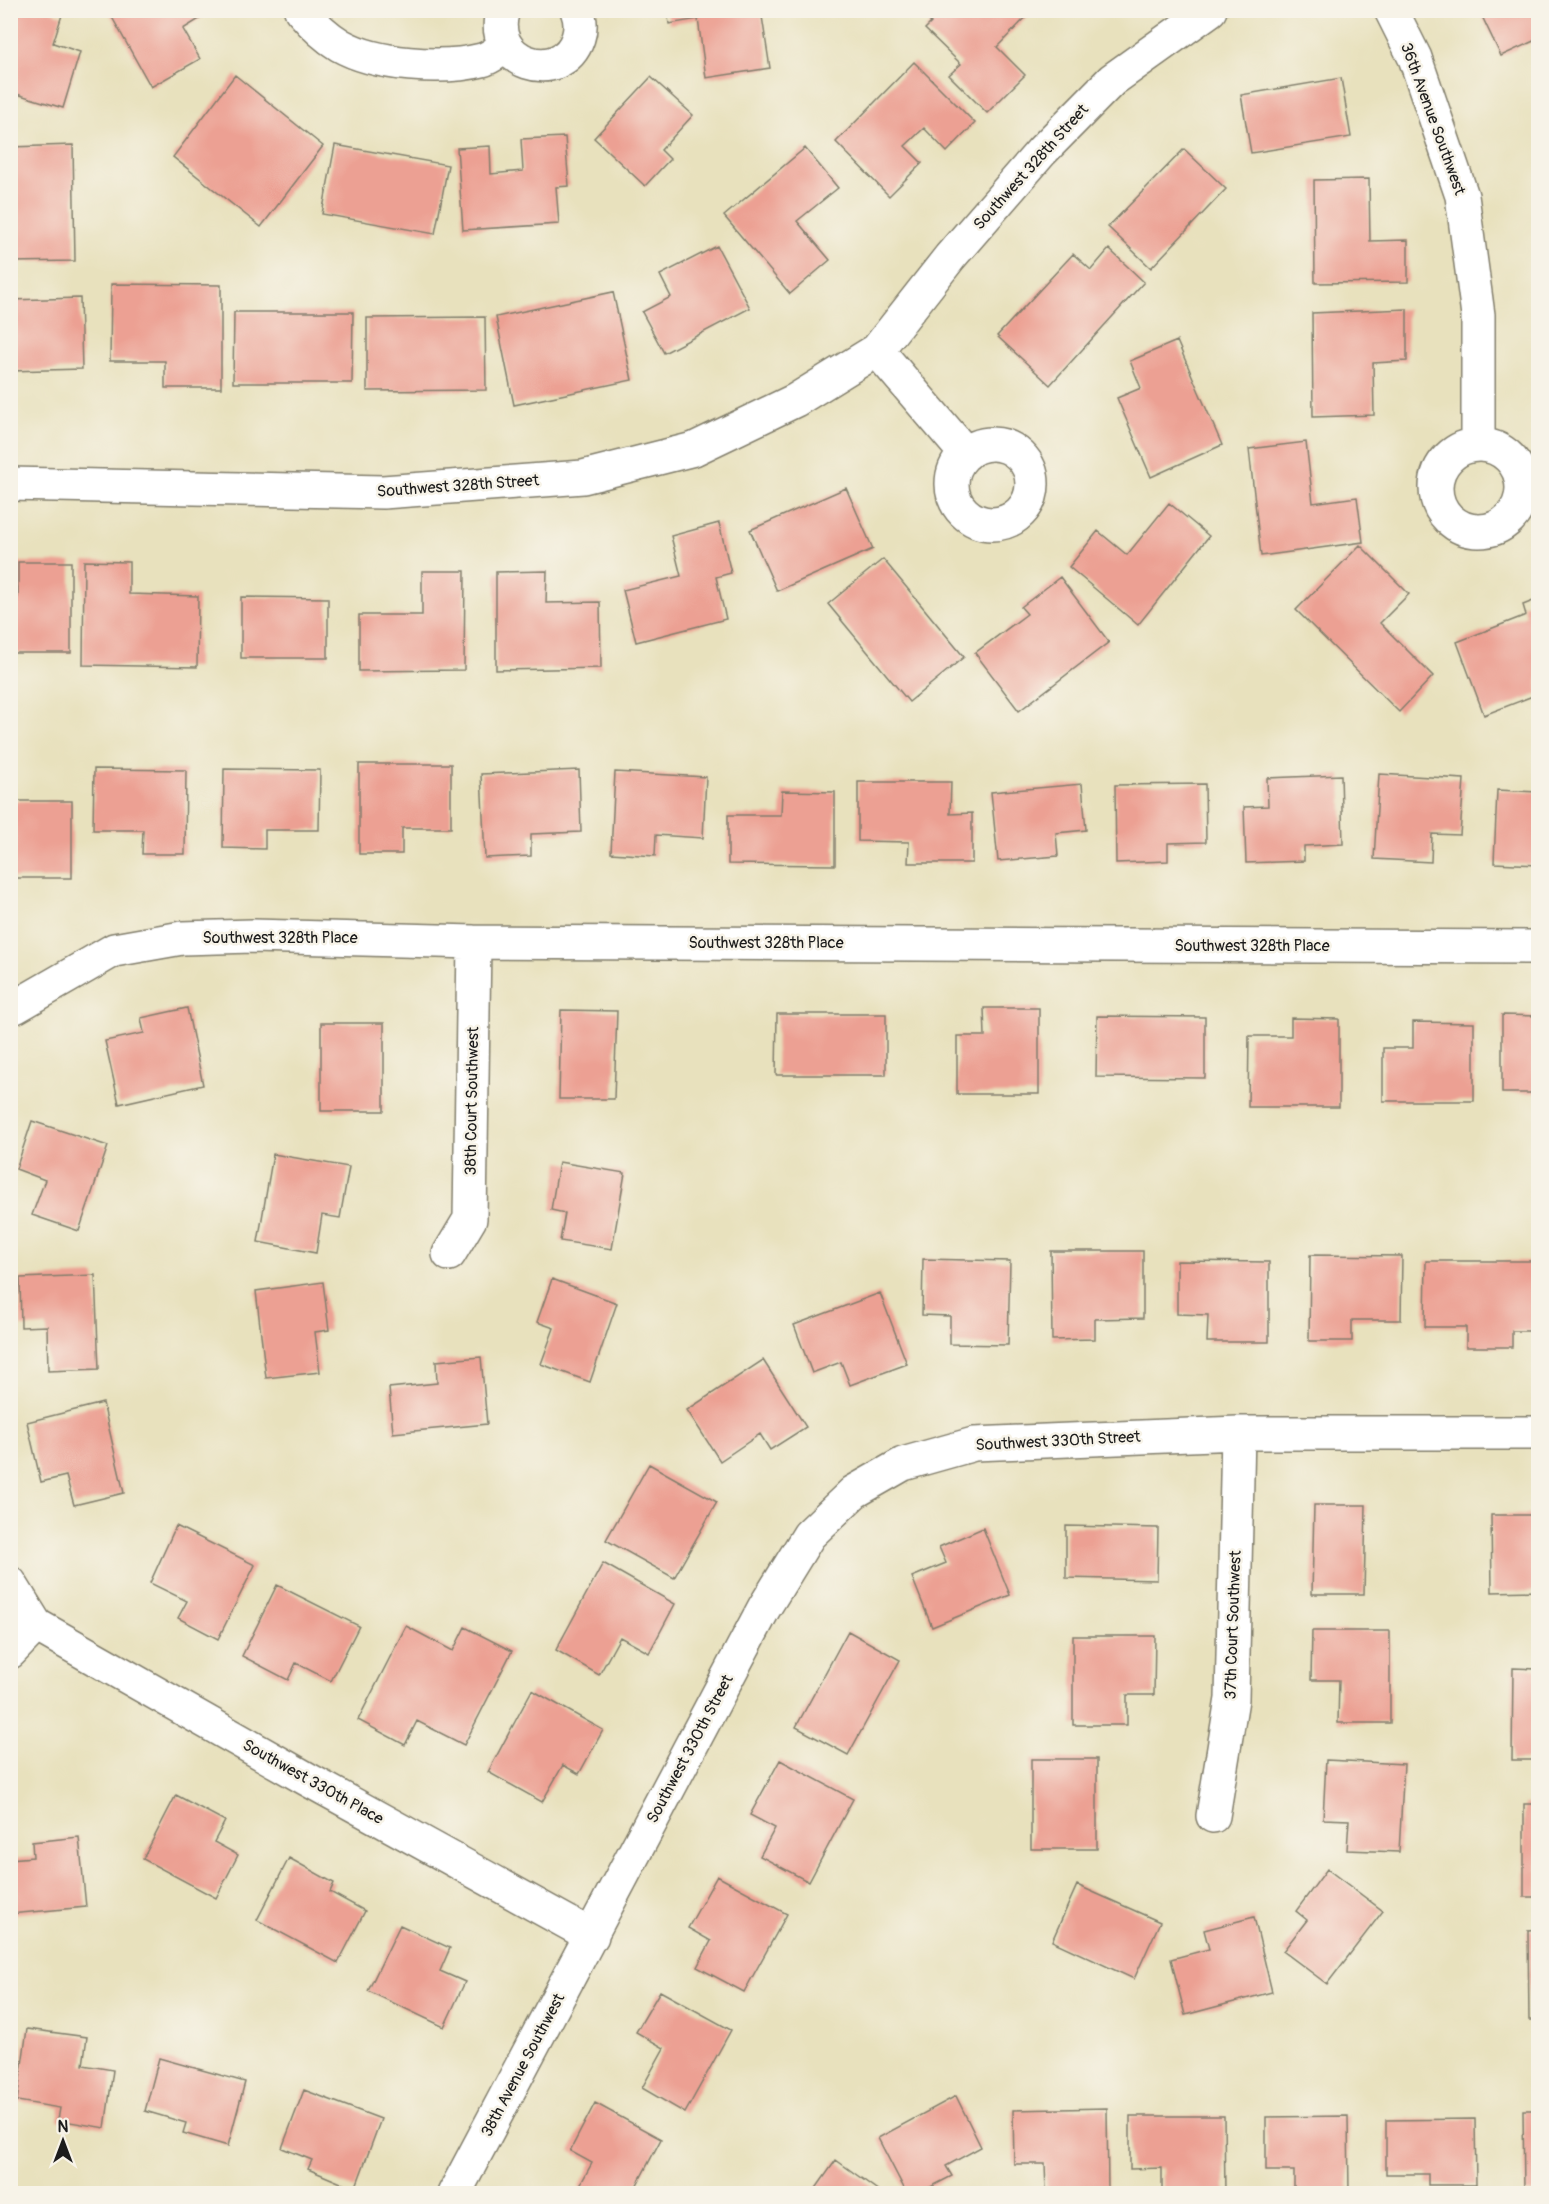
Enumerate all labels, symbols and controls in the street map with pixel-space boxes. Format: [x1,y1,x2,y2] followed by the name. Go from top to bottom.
[1396,40,1470,198] street label: 36th Avenue Southwest
[969,100,1093,234] street label: Southwest 328th Street
[376,470,540,502] street label: Southwest 328th Street
[202,928,358,948] street label: Southwest 328th Place
[688,933,844,953] street label: Southwest 328th Place
[1174,936,1330,956] street label: Southwest 328th Place
[461,1026,483,1176] street label: 38th Court Southwest
[975,1427,1142,1455] street label: Southwest 330th Street
[1220,1550,1246,1700] street label: 37th Court Southwest
[642,1671,738,1827] street label: Southwest 330th Street
[239,1735,387,1829] street label: Southwest 330th Place
[477,1990,569,2140] street label: 38th Avenue Southwest
[33,2111,93,2171] north arrow
[58,2117,69,2137] text: N

